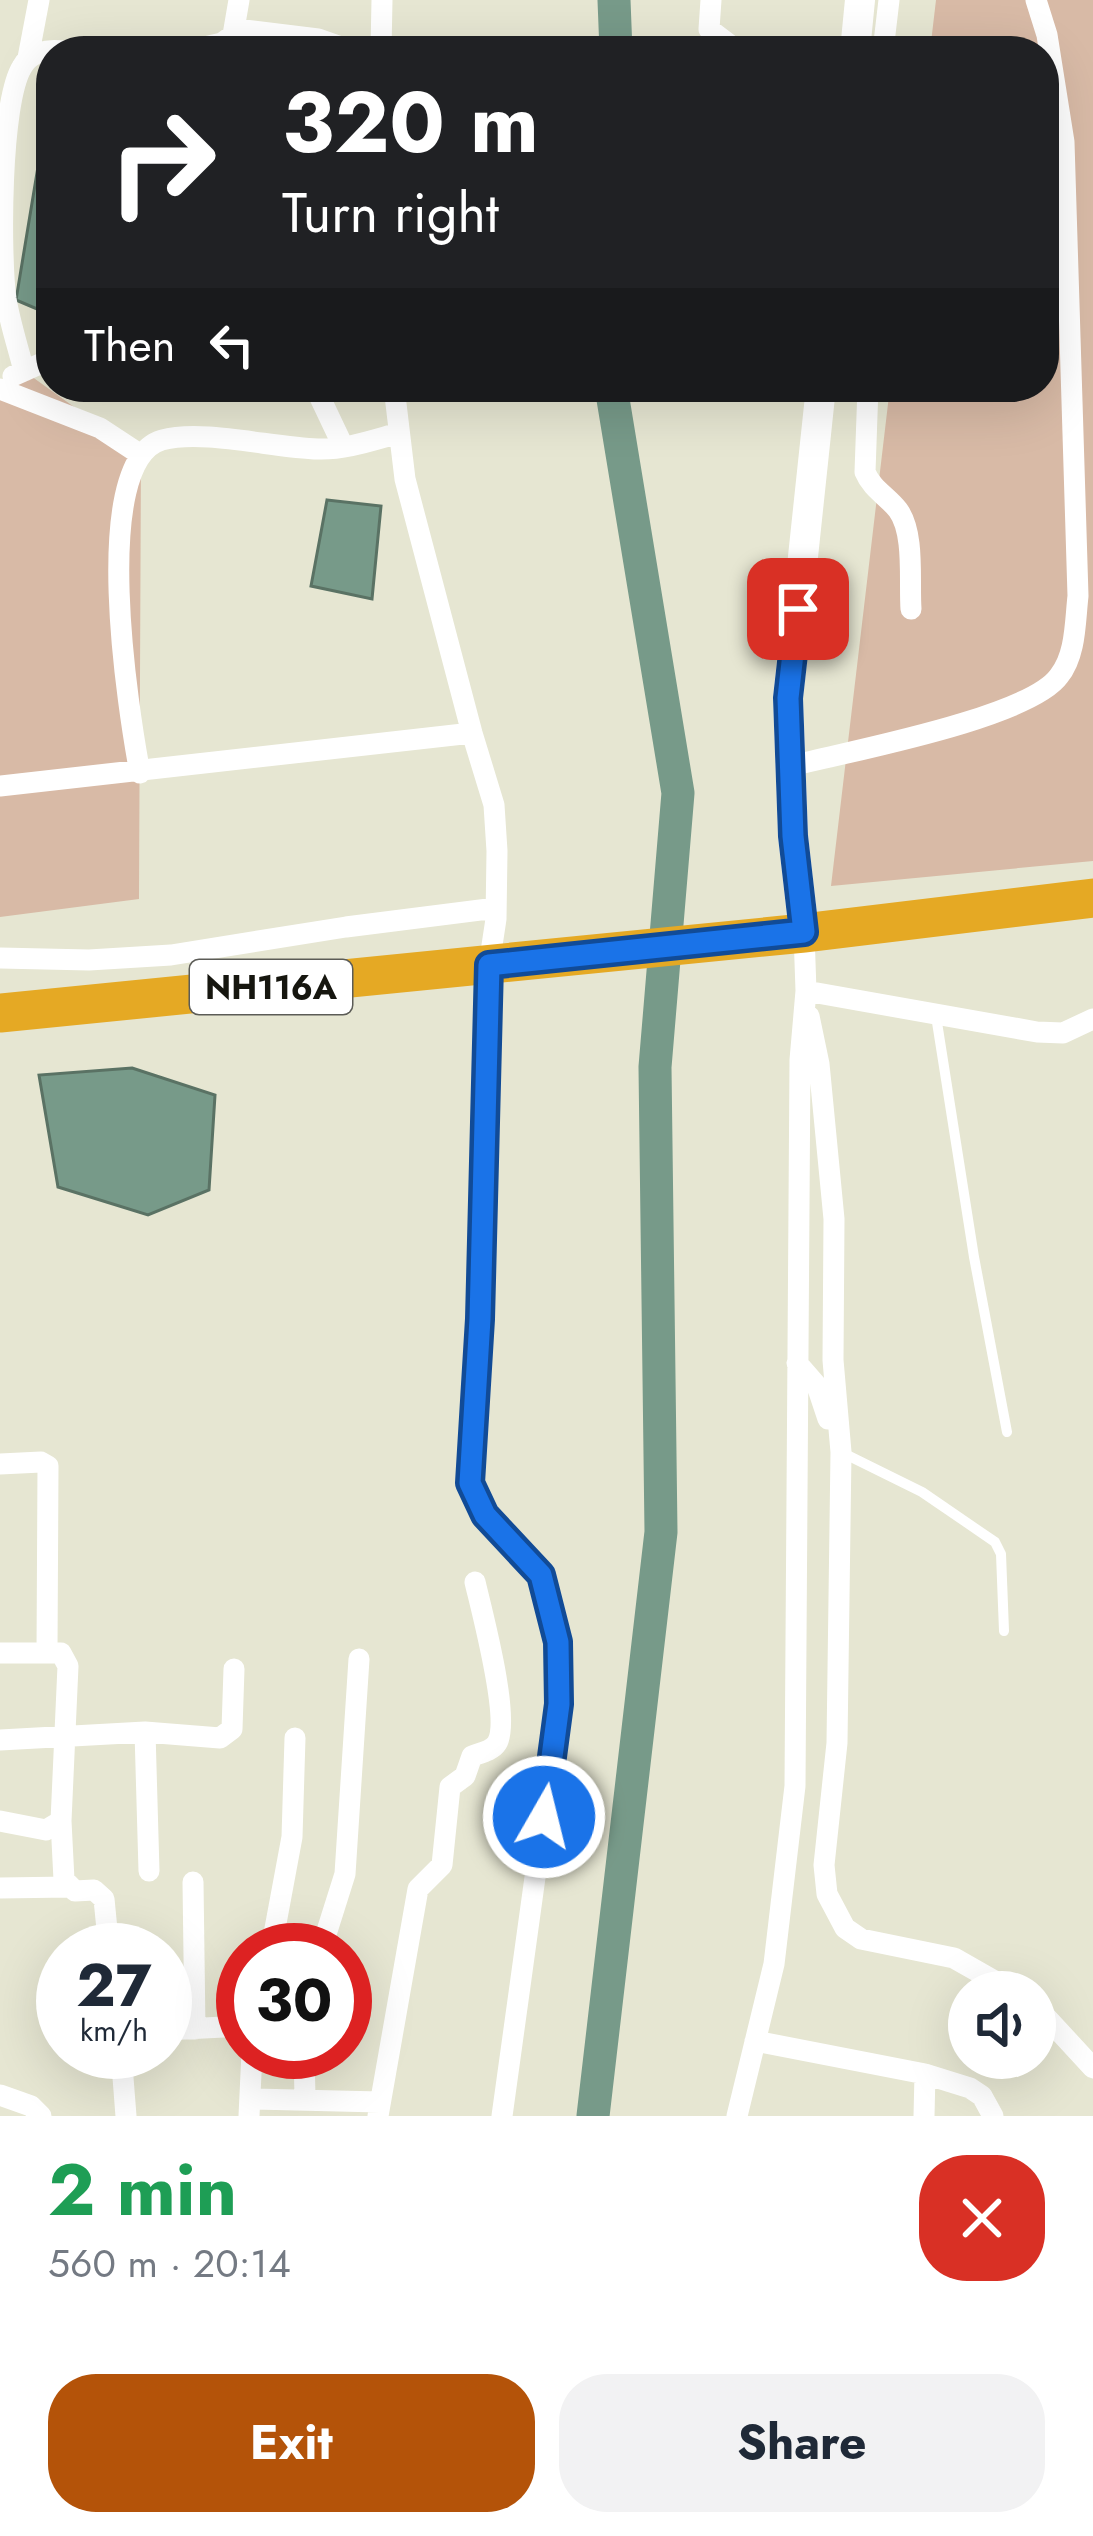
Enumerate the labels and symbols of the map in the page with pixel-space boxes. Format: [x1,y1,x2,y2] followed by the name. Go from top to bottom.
[747,558,849,660] pin
[190,960,352,1014] road number: NH116A
[481,1754,607,1880] position arrow
[216,1923,372,2079] speed limit sign: 30

